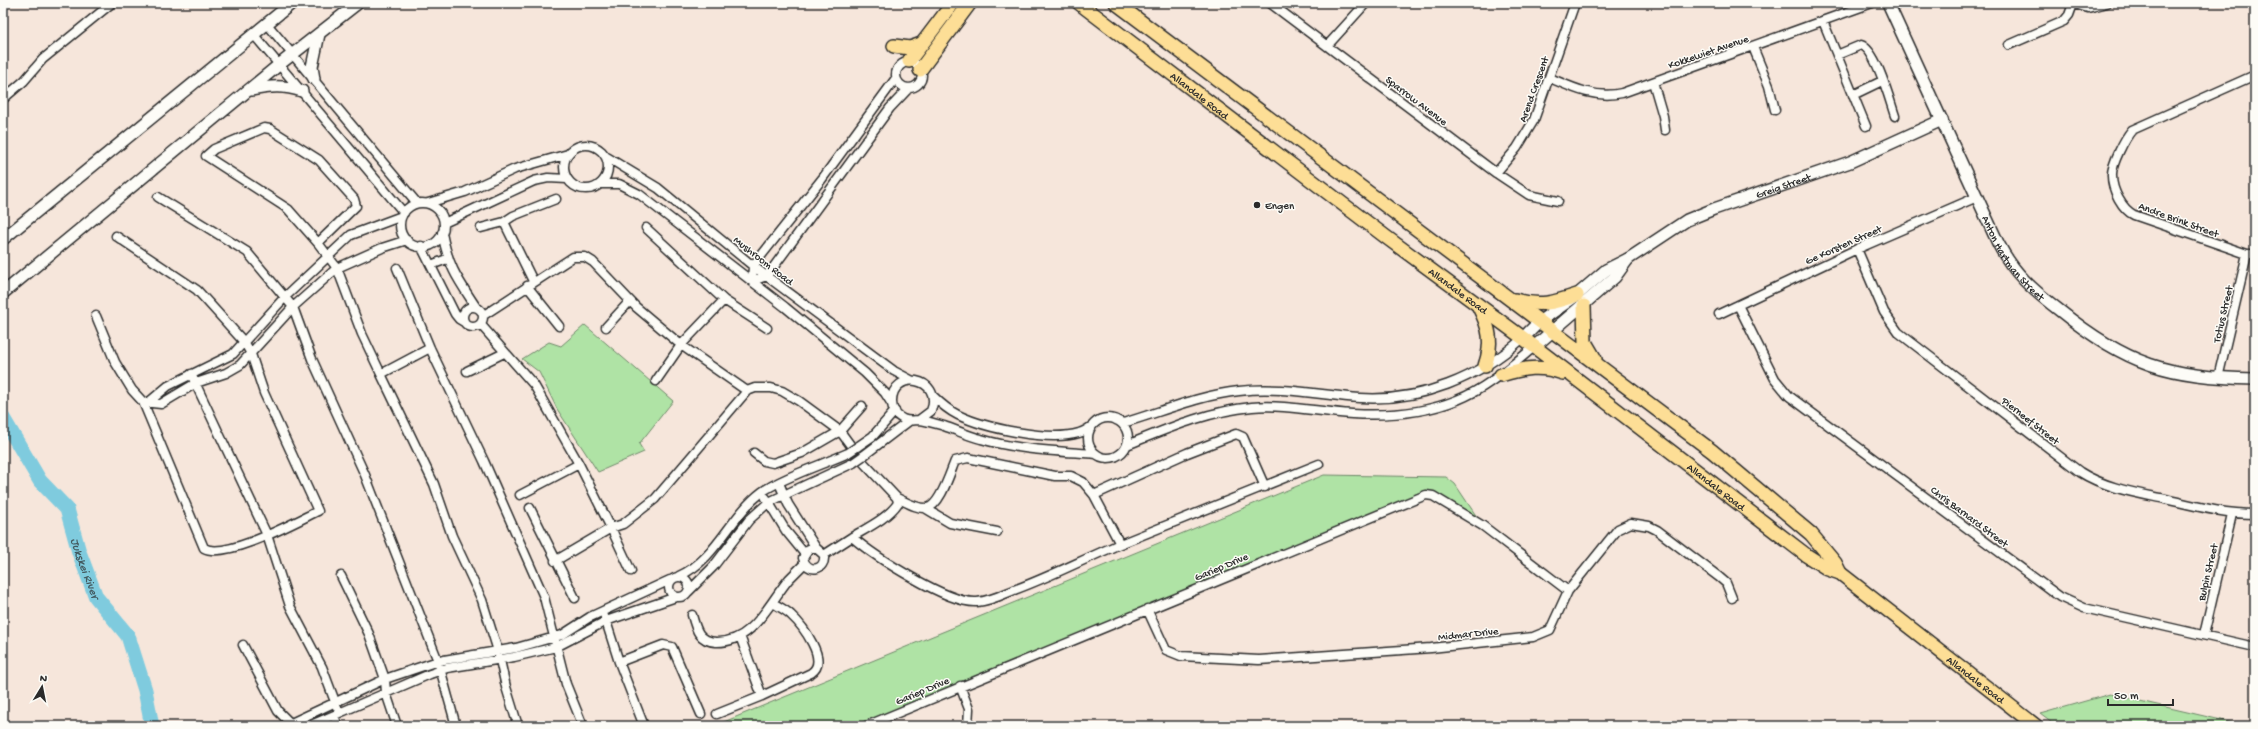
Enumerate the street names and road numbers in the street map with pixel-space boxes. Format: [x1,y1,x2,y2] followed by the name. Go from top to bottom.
[1667,33,1751,72] street label: Kokkewiet Avenue
[1517,54,1553,124] street label: Arend Crescent
[1167,71,1231,124] street label: Allandale Road
[1382,74,1449,129] street label: Sparrow Avenue
[1755,172,1814,202] street label: Greig Street
[2137,201,2221,241] street label: Andre Brink Street
[1978,214,2047,305] street label: Anton Hartman Street
[1804,223,1885,268] street label: Ge Korsten Street
[731,235,796,290] street label: Mushroom Road
[1425,266,1490,319] street label: Allandale Road
[2211,283,2237,345] street label: Totius Street
[1998,394,2063,449] street label: Pierneef Street
[1684,462,1748,515] street label: Allandale Road
[1928,485,2011,552] street label: Chris Barnard Street
[2196,541,2222,603] street label: Bulpin Street
[1193,551,1251,584] street label: Gariep Drive
[1437,626,1499,644] street label: Midmar Drive
[1943,654,2007,708] street label: Allandale Road
[894,675,952,708] street label: Gariep Drive

